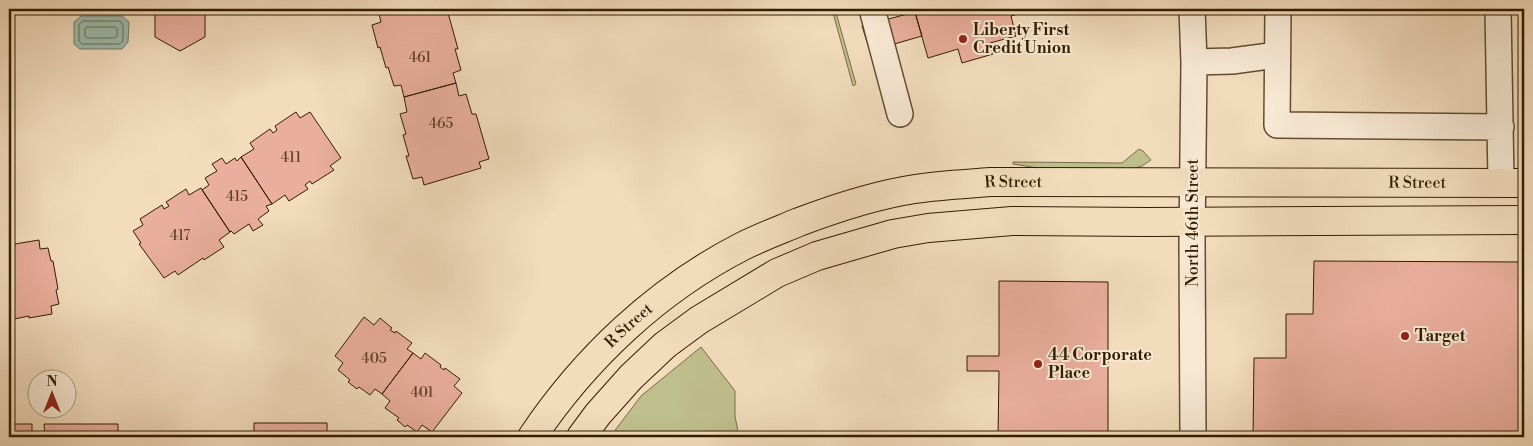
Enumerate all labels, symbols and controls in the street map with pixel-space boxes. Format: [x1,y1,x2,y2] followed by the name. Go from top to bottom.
[973,20,1071,58] place label: Liberty First Credit Union
[957,33,969,45] marker: Liberty First Credit Union
[409,49,431,67] house number: 461
[429,115,454,133] house number: 465
[281,149,301,167] house number: 411
[1183,159,1203,287] street label: North 46th Street
[984,172,1043,192] street label: R Street
[1388,173,1447,193] street label: R Street
[226,188,248,206] house number: 415
[170,227,190,245] house number: 417
[601,299,657,352] street label: R Street
[1415,326,1466,346] place label: Target
[1399,330,1411,342] marker: Target
[1048,345,1152,383] place label: 44 Corporate Place
[361,350,387,368] house number: 405
[1032,358,1044,370] marker: 44 Corporate Place
[28,368,78,418] north arrow
[46,373,58,391] text: N
[410,384,434,402] house number: 401

